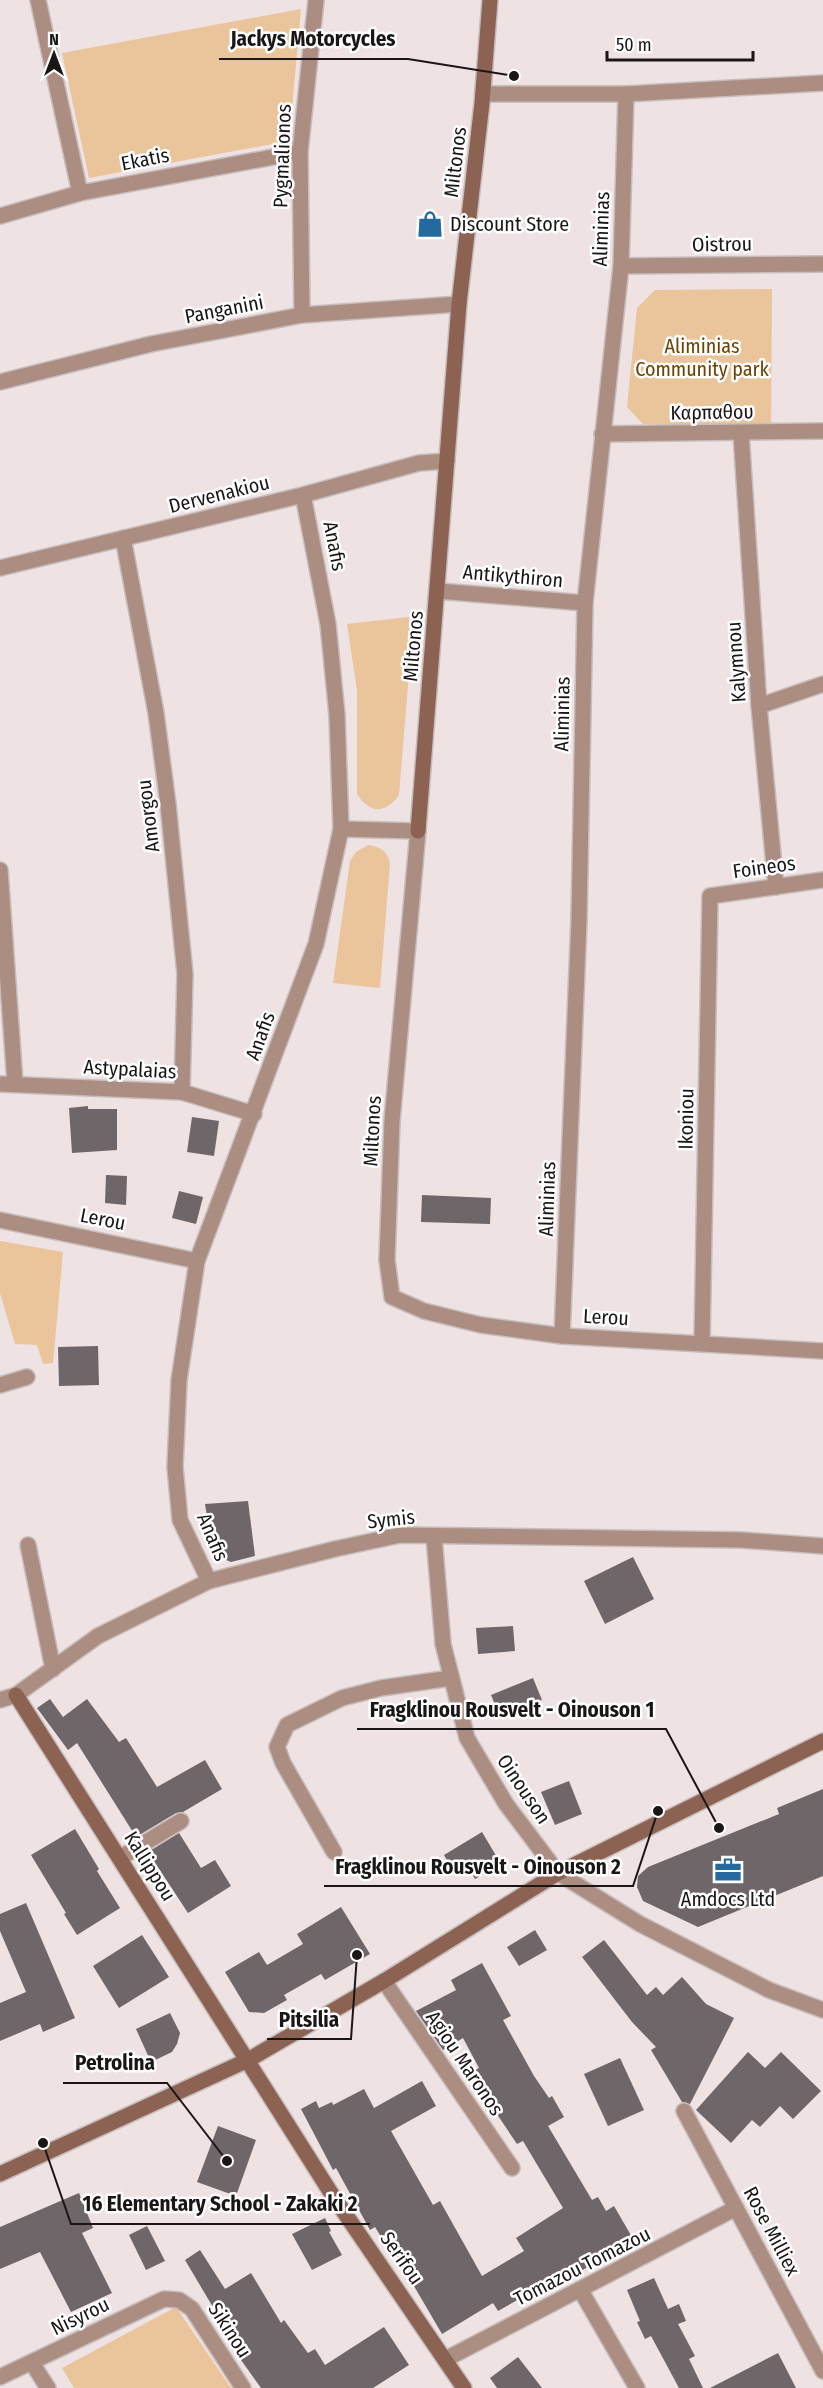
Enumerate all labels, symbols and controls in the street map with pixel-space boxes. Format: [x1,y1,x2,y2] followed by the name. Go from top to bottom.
[219,20,408,59] callout: Jackys Motorcycles
[24,24,84,84] north arrow
[607,24,752,62] scale bar
[229,26,396,52] text: Jackys Motorcycles
[49,30,59,49] text: N
[616,34,652,56] text: 50 m
[268,104,296,208] street label: Pygmalionos
[439,125,471,199] street label: Miltonos
[119,143,171,175] street label: Ekatis
[588,191,614,267] street label: Aliminias
[415,209,445,239] shop icon: Discount Store
[450,212,569,236] place label: Discount Store
[692,231,752,257] street label: Oistrou
[183,290,265,328] street label: Panganini
[635,334,770,381] park label: Aliminias Community park
[670,399,754,425] street label: Καρπαθου
[166,470,272,518] street label: Dervenakiou
[318,519,352,573] street label: Anafis
[462,560,564,592] street label: Antikythiron
[398,610,428,682] street label: Miltonos
[721,621,751,703] street label: Kalymnou
[549,676,575,752] street label: Aliminias
[132,778,164,854] street label: Amorgou
[731,851,797,883] street label: Foineos
[240,1008,280,1064] street label: Anafis
[83,1055,177,1083] street label: Astypalaias
[673,1088,699,1150] street label: Ikoniou
[358,1095,386,1167] street label: Miltonos
[534,1161,560,1237] street label: Aliminias
[78,1203,128,1235] street label: Lerou
[583,1304,629,1330] street label: Lerou
[366,1505,416,1533] street label: Symis
[192,1509,234,1565] street label: Anafis
[357,1690,666,1729] callout: Fragklinou Rousvelt - Oinouson 1
[370,1697,654,1723] text: Fragklinou Rousvelt - Oinouson 1
[492,1750,556,1828] street label: Oinouson
[119,1827,181,1905] street label: Kallippou
[324,1847,633,1886] callout: Fragklinou Rousvelt - Oinouson 2
[335,1854,621,1880] text: Fragklinou Rousvelt - Oinouson 2
[713,1855,743,1885] office icon: Amdocs Ltd
[681,1887,775,1911] place label: Amdocs Ltd
[267,2000,351,2039] callout: Pitsilia
[421,2006,509,2120] street label: Agiou Maronos
[279,2007,339,2033] text: Pitsilia
[63,2044,167,2083] callout: Petrolina
[75,2050,155,2076] text: Petrolina
[739,2182,806,2280] street label: Rose Milliex
[71,2185,370,2224] callout: 16 Elementary School - Zakaki 2
[83,2191,358,2217] text: 16 Elementary School - Zakaki 2
[510,2221,654,2311] street label: Tomazou Tomazou
[375,2227,429,2289] street label: Serifou
[47,2292,113,2340] street label: Nisyrou
[203,2298,257,2362] street label: Sikinou

